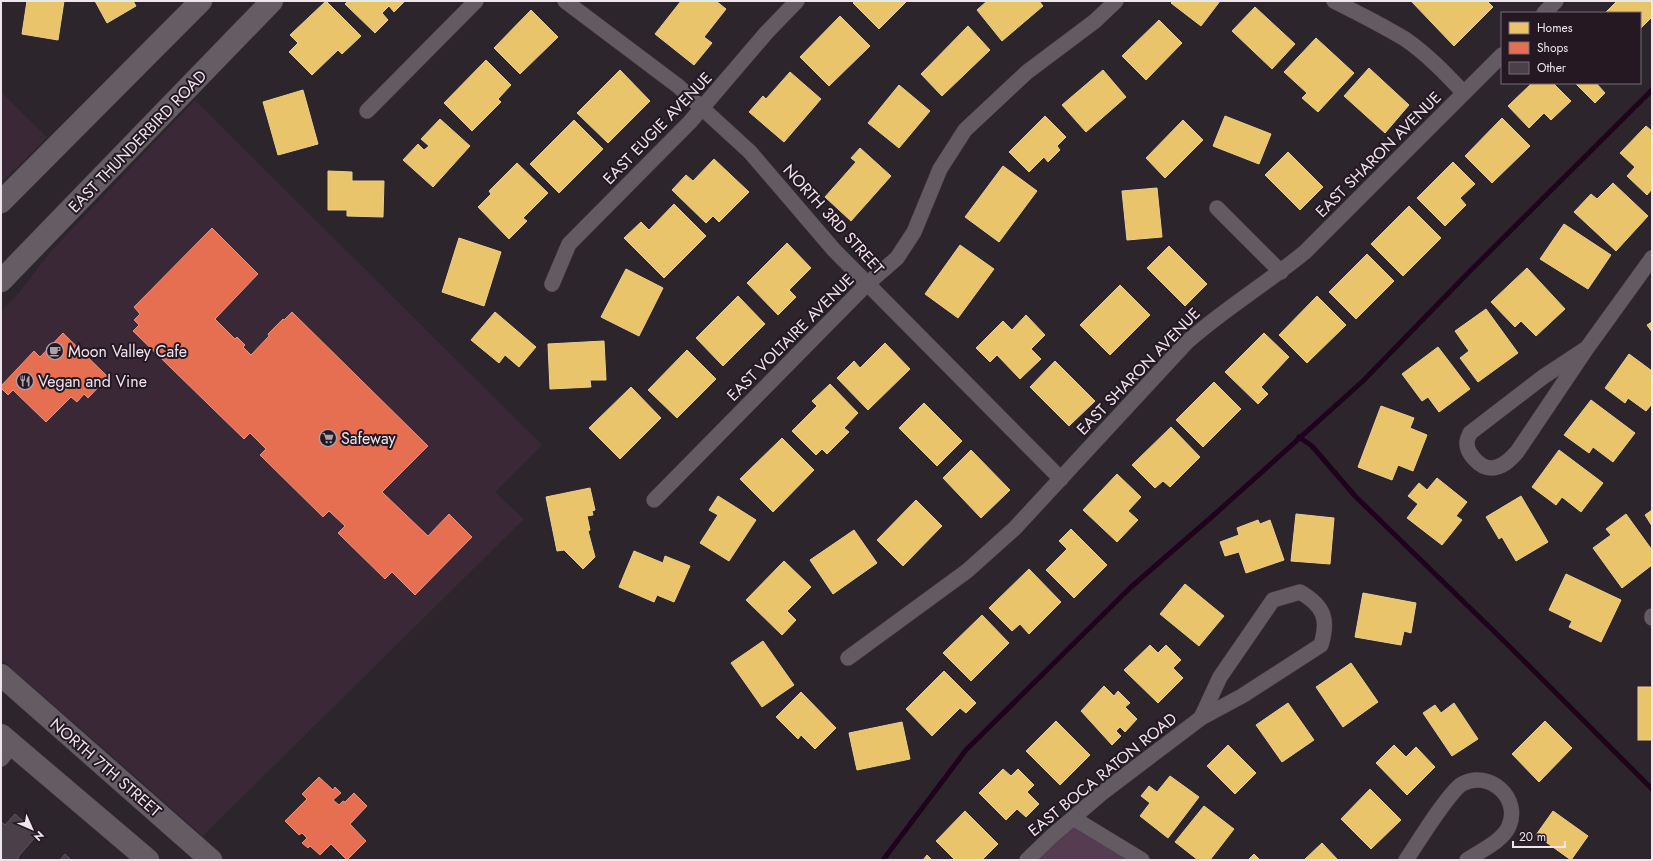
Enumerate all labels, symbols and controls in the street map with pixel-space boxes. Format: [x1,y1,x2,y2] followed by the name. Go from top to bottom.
[1501,12,1641,84] legend
[1537,19,1573,37] text: Homes
[1537,39,1568,57] text: Shops
[1537,59,1567,77] text: Other
[63,65,212,218] street label: EAST THUNDERBIRD ROAD
[597,67,717,190] street label: EAST EUGIE AVENUE
[1310,86,1446,222] street label: EAST SHARON AVENUE
[778,159,890,280] street label: NORTH 3RD STREET
[721,268,859,406] street label: EAST VOLTAIRE AVENUE
[1071,302,1205,440] street label: EAST SHARON AVENUE
[68,340,187,363] place label: Moon Valley Cafe
[45,341,65,361] cafe icon: Moon Valley Cafe
[38,370,147,393] place label: Vegan and Vine
[15,371,35,391] restaurant icon: Vegan and Vine
[341,427,397,450] place label: Safeway
[318,428,338,448] supermarket icon: Safeway
[1023,707,1182,842] street label: EAST BOCA RATON ROAD
[45,713,167,823] street label: NORTH 7TH STREET
[12,809,52,849] north arrow
[1513,823,1565,849] scale bar
[30,827,48,845] text: N
[1519,828,1546,846] text: 20 m

